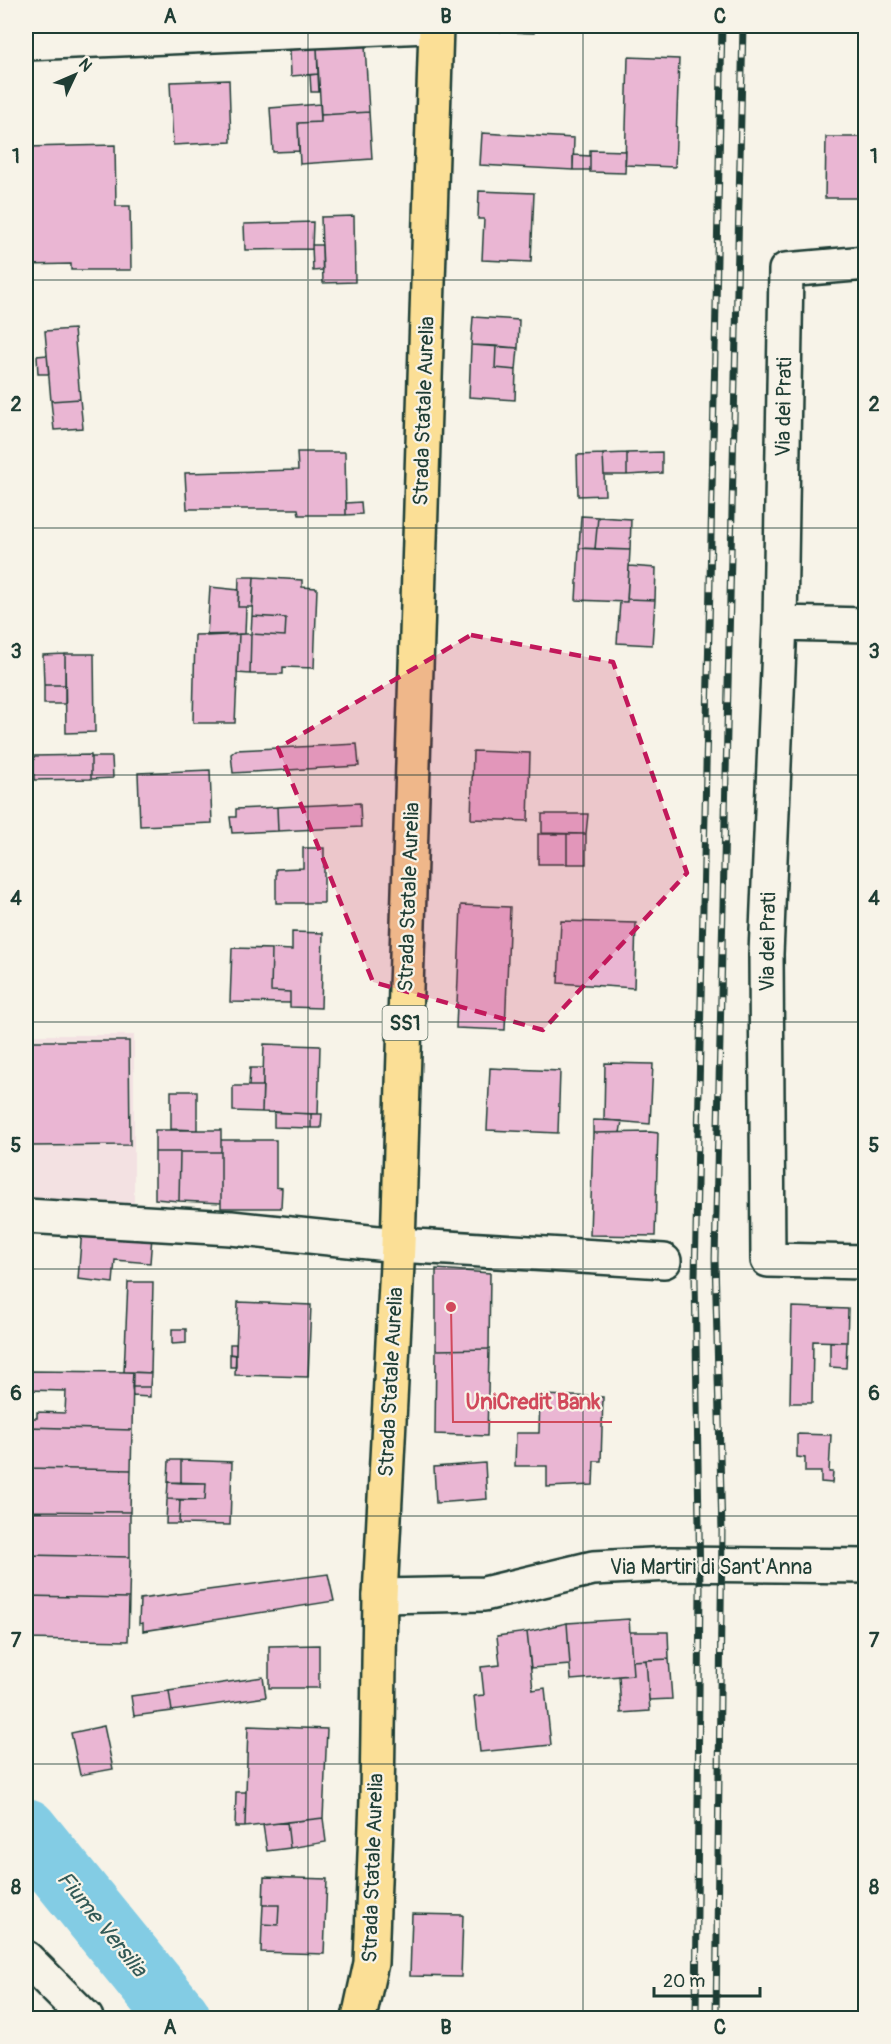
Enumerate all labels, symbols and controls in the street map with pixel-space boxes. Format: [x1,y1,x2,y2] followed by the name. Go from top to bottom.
[164,4,177,29] text: A
[440,4,452,29] text: B
[714,4,726,29] text: C
[45,45,105,105] north arrow
[74,54,96,76] text: N
[12,144,20,169] text: 1
[870,144,878,169] text: 1
[407,316,441,506] street label: Strada Statale Aurelia
[770,357,798,457] street label: Via dei Prati
[10,392,22,417] text: 2
[868,392,880,417] text: 2
[10,639,22,664] text: 3
[868,639,880,664] text: 3
[392,802,426,992] street label: Strada Statale Aurelia
[10,886,22,911] text: 4
[868,886,880,911] text: 4
[754,892,782,992] street label: Via dei Prati
[382,1006,428,1040] road number: SS1
[11,1133,22,1158] text: 5
[869,1133,880,1158] text: 5
[373,1287,409,1477] street label: Strada Statale Aurelia
[10,1381,22,1406] text: 6
[868,1381,880,1406] text: 6
[453,1382,612,1422] callout: UniCredit Bank
[466,1388,601,1416] text: UniCredit Bank
[610,1554,812,1581] street label: Via Martiri di Sant'Anna
[11,1628,22,1653] text: 7
[869,1628,880,1653] text: 7
[356,1773,390,1963] street label: Strada Statale Aurelia
[51,1866,154,1984] water label: Fiume Versilia
[11,1875,21,1900] text: 8
[869,1875,879,1900] text: 8
[654,1960,760,1998] scale bar
[663,1970,705,1993] text: 20 m
[164,2015,177,2040] text: A
[440,2015,452,2040] text: B
[714,2015,726,2040] text: C

